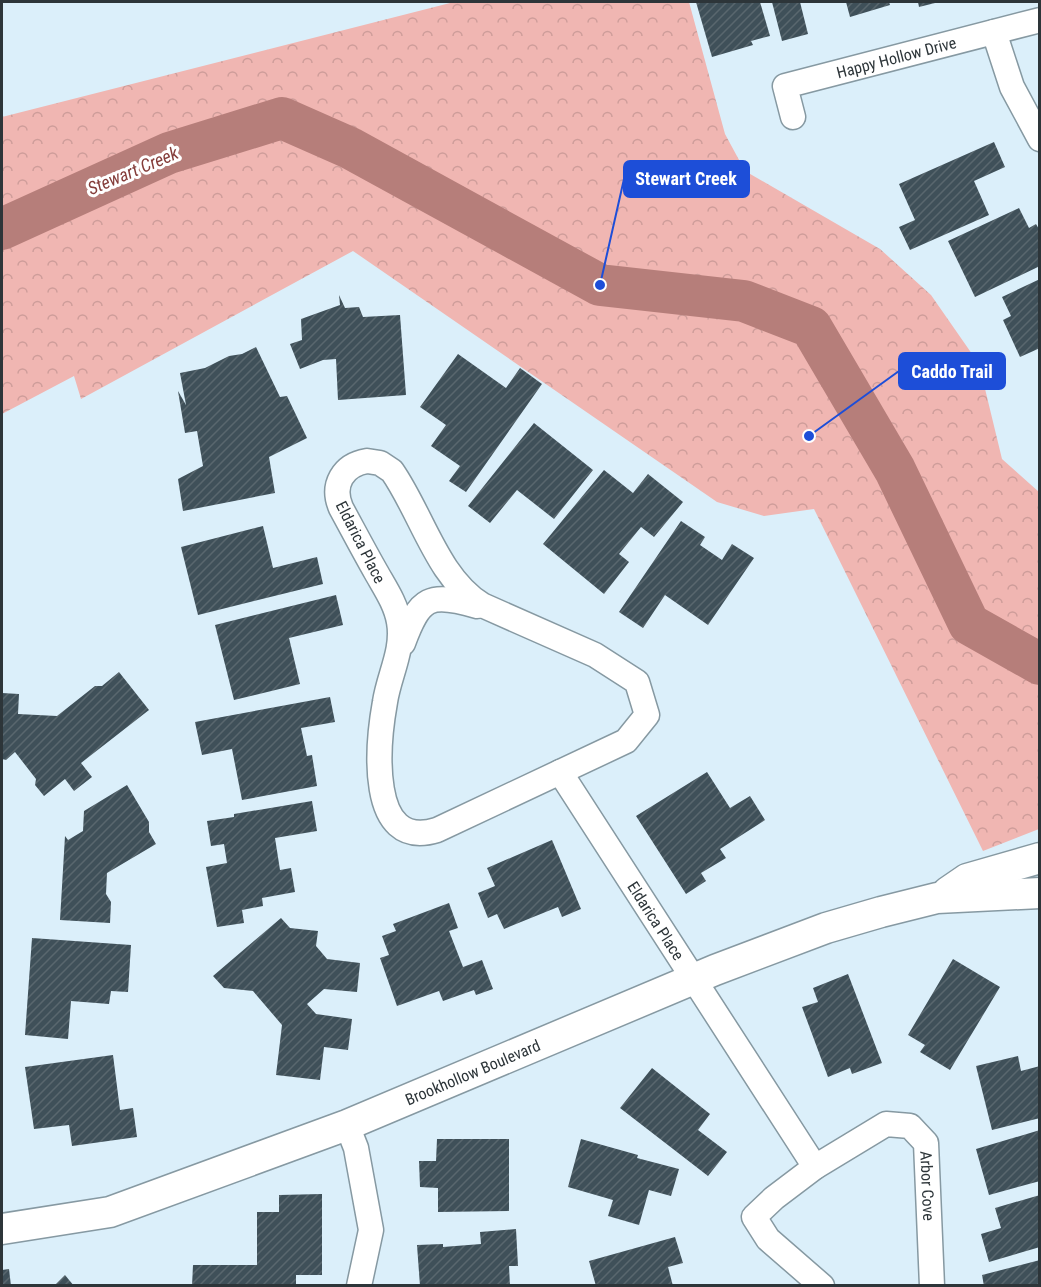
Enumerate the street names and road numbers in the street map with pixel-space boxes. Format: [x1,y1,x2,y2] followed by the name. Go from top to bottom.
[835,33,958,82] street label: Happy Hollow Drive
[332,498,389,586] street label: Eldarica Place
[623,878,688,964] street label: Eldarica Place
[402,1036,543,1109] street label: Brookhollow Boulevard
[916,1151,938,1221] street label: Arbor Cove

